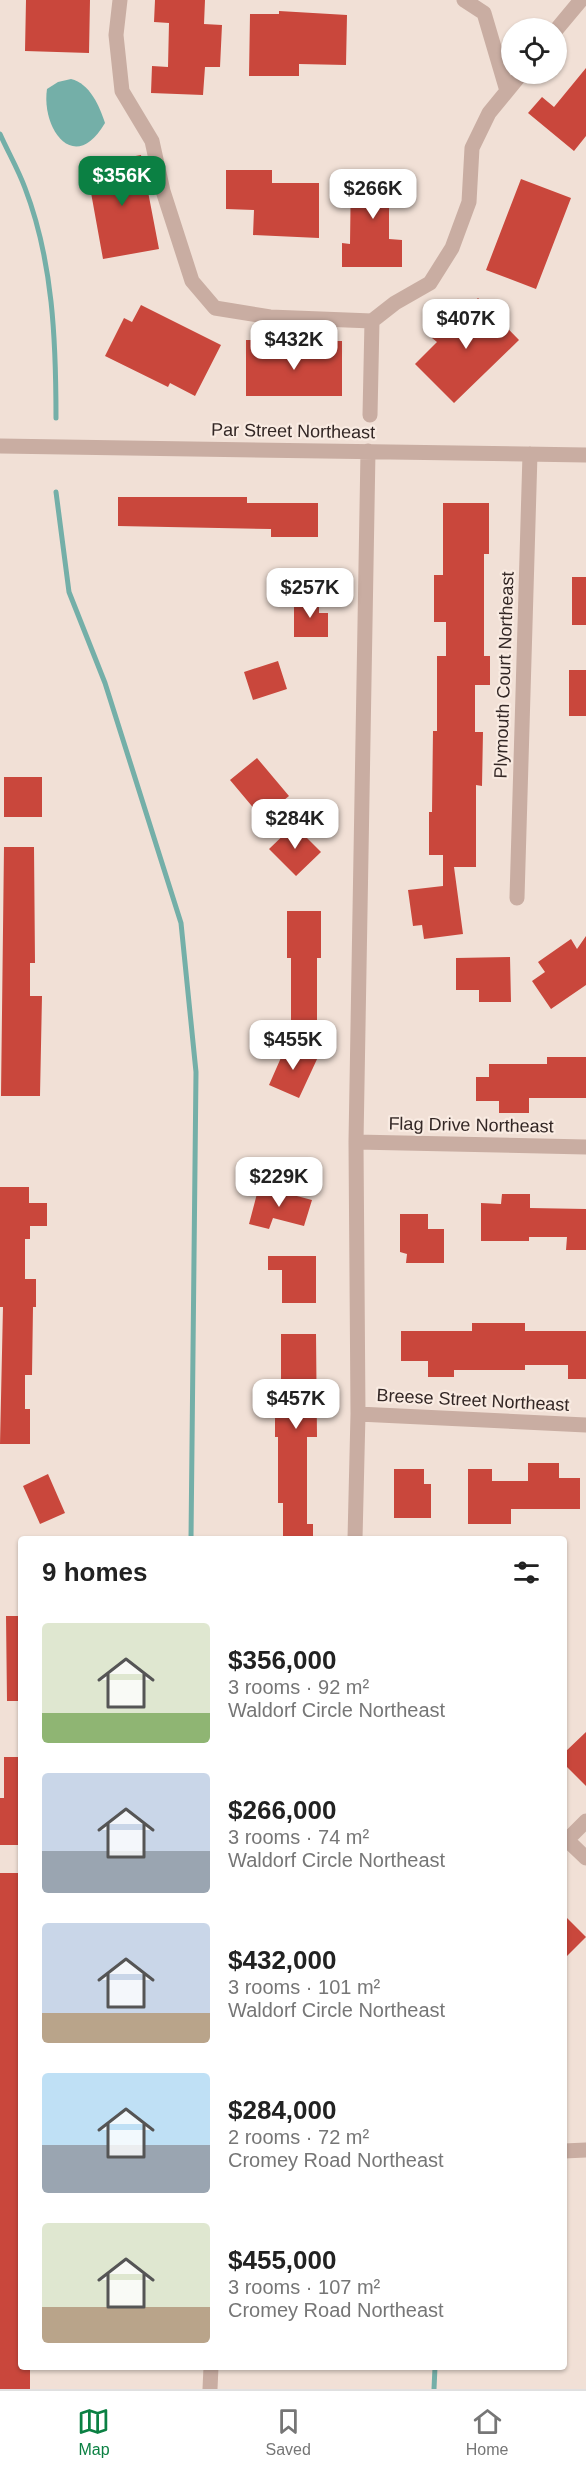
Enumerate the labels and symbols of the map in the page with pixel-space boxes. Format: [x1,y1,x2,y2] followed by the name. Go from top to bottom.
[80,156,164,207] pin: $356K
[331,169,415,220] pin: $266K
[424,299,508,350] pin: $407K
[252,320,336,371] pin: $432K
[211,420,375,442] street label: Par Street Northeast
[268,568,352,619] pin: $257K
[490,571,518,779] street label: Plymouth Court Northeast
[253,799,337,850] pin: $284K
[251,1020,335,1071] pin: $455K
[388,1114,554,1136] street label: Flag Drive Northeast
[237,1157,321,1208] pin: $229K
[254,1379,338,1430] pin: $457K
[376,1385,570,1415] street label: Breese Street Northeast

